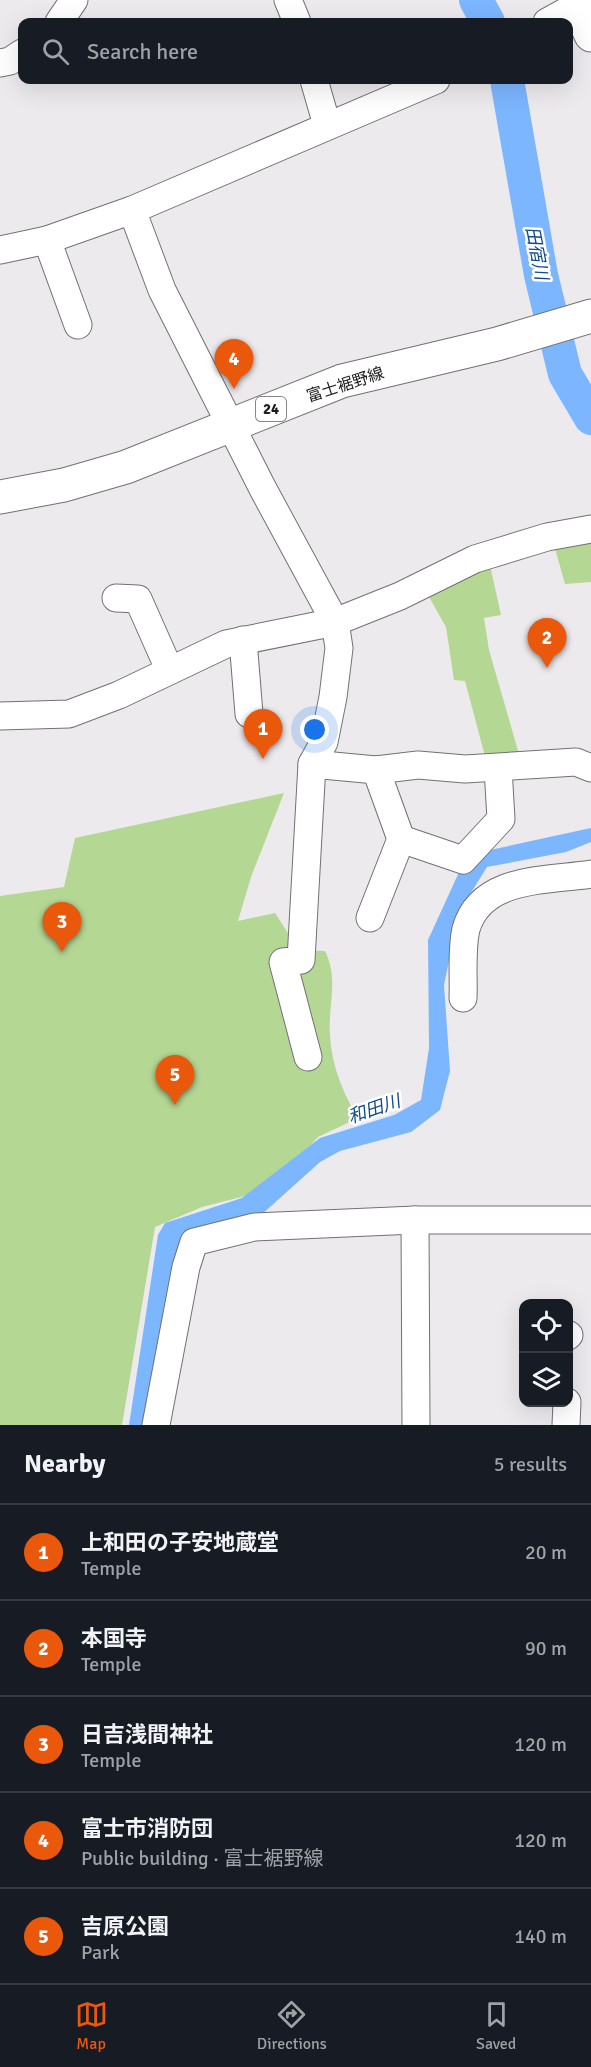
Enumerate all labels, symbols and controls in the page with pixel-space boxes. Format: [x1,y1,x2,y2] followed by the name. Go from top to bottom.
[18,18,573,84] search box
[39,35,72,68] icon: search
[87,38,198,65] text: Search here
[521,224,553,284] water label: 田宿川
[214,340,254,389] pin: 4
[304,363,386,407] street label: 富士裾野線
[256,397,286,421] road number: 24
[528,618,566,668] pin: 2
[244,710,282,759] pin: 1
[300,715,329,744] your location
[42,902,82,952] pin: 3
[156,1056,195,1105] pin: 5
[345,1089,405,1128] water label: 和田川
[519,1299,573,1407] map controls
[519,1299,573,1353] button: locate
[519,1353,573,1407] button: layers
[24,1448,105,1480] text: Nearby
[494,1452,567,1477] text: 5 results
[81,1529,279,1556] text: 上和田の子安地蔵堂
[38,1540,49,1565] text: 1
[525,1540,567,1565] text: 20 m
[81,1556,141,1581] text: Temple
[81,1625,147,1652] text: 本国寺
[38,1636,49,1661] text: 2
[525,1636,567,1661] text: 90 m
[81,1652,141,1677] text: Temple
[81,1721,213,1748] text: 日吉浅間神社
[38,1732,49,1757] text: 3
[514,1732,567,1757] text: 120 m
[81,1748,141,1773] text: Temple
[81,1815,213,1842] text: 富士市消防団
[38,1828,49,1853] text: 4
[514,1828,567,1853] text: 120 m
[81,1846,324,1871] text: Public building · 富士裾野線
[81,1913,169,1940] text: 吉原公園
[38,1924,49,1949] text: 5
[514,1924,567,1949] text: 140 m
[81,1940,119,1965] text: Park
[75,1998,108,2054] tab: Map
[257,1998,327,2054] tab: Directions
[476,1998,516,2054] tab: Saved

